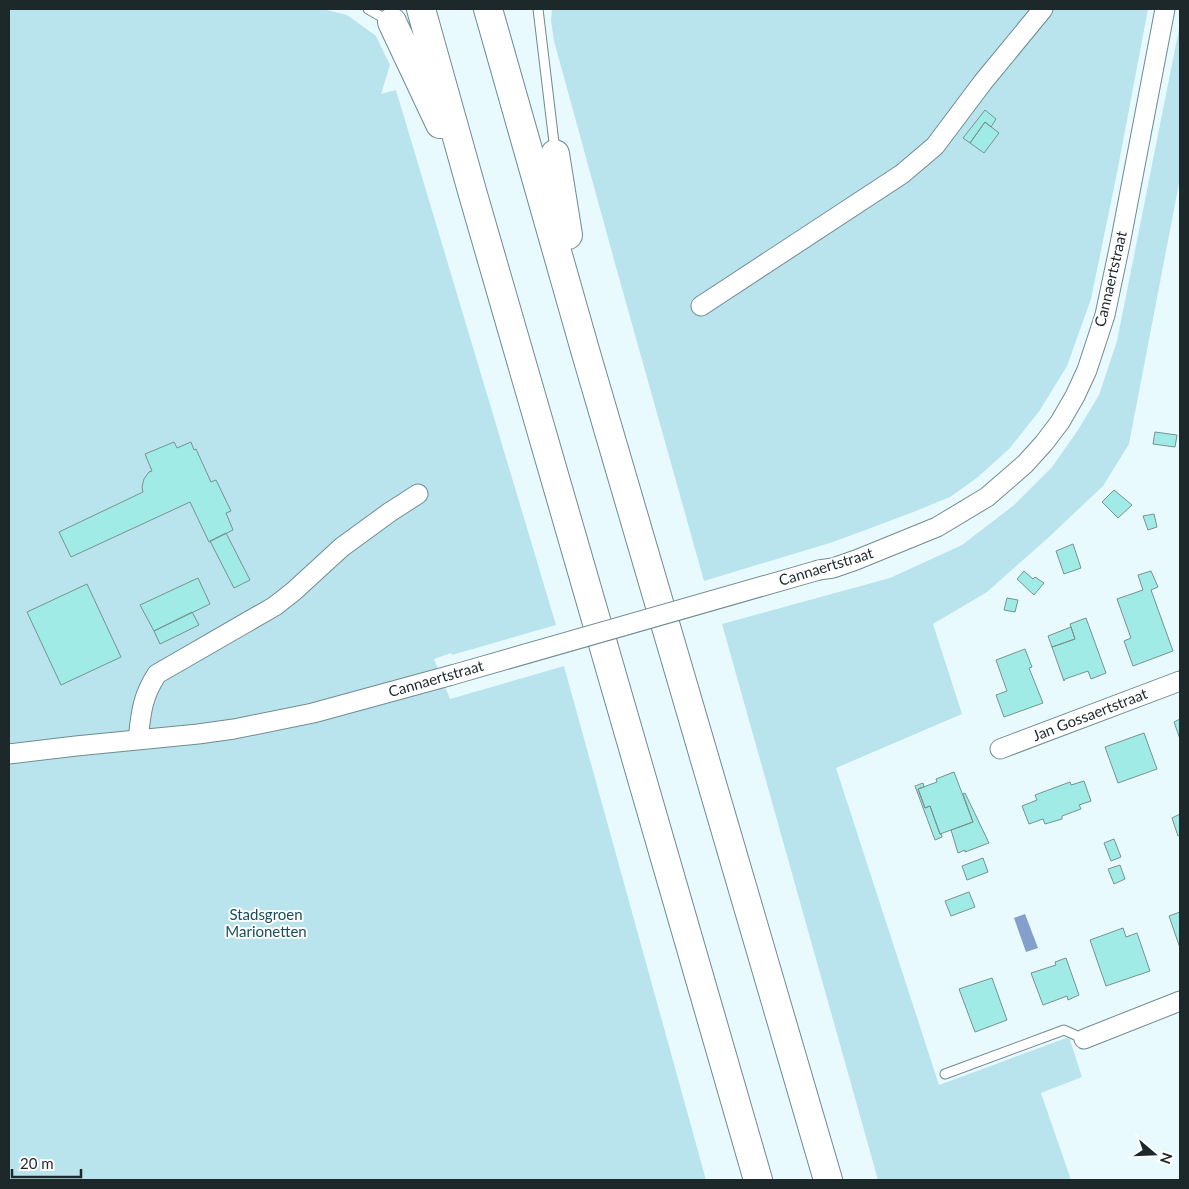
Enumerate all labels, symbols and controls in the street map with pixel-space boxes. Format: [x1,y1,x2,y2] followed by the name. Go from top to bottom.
[1090,228,1130,328] street label: Cannaertstraat
[776,543,876,589] street label: Cannaertstraat
[386,656,486,700] street label: Cannaertstraat
[1030,684,1150,744] street label: Jan Gossaertstraat
[225,905,307,940] park label: Stadsgroen Marionetten
[1129,1129,1179,1179] north arrow
[12,1146,81,1178] scale bar
[1157,1151,1177,1166] text: N
[20,1154,54,1172] text: 20 m

